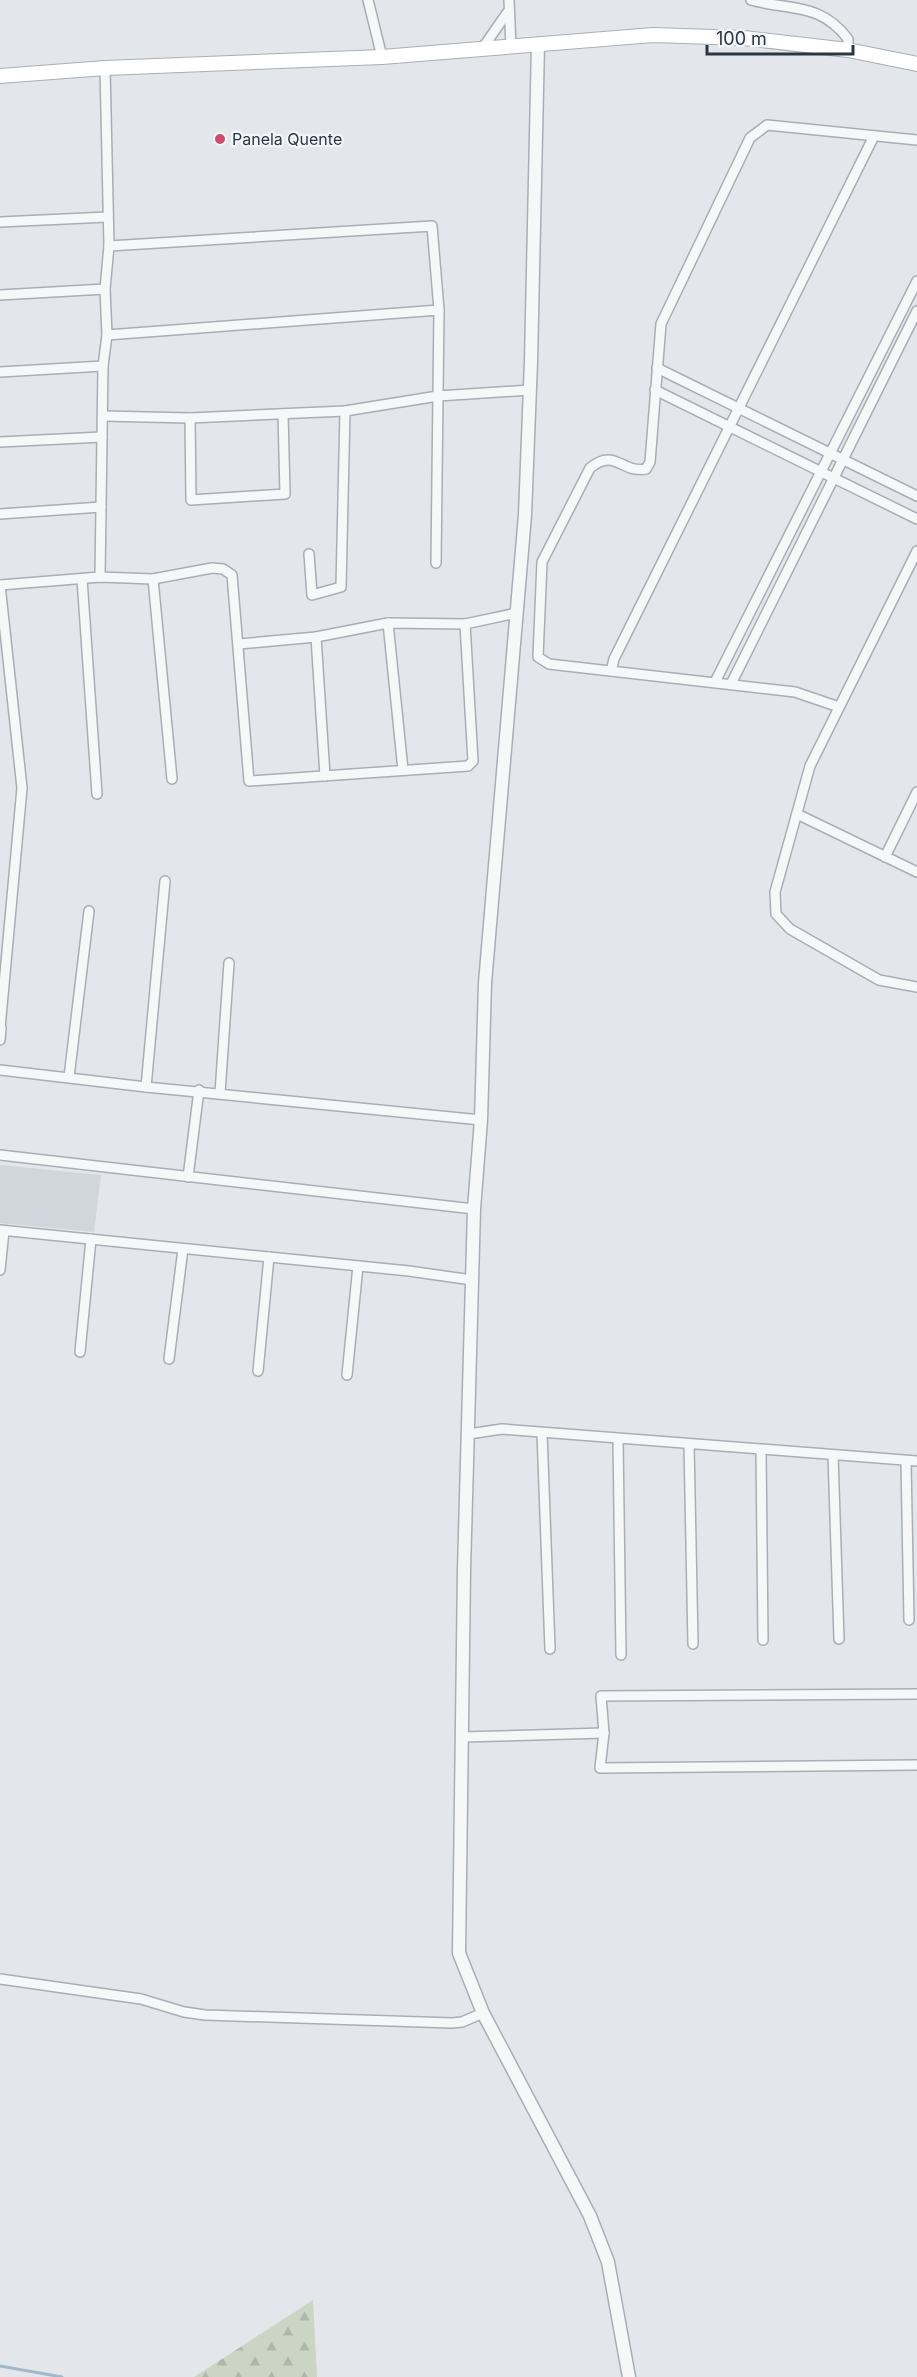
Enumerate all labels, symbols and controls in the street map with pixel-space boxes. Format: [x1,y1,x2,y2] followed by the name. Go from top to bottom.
[707,18,852,56] scale bar
[716,28,767,49] text: 100 m
[232,129,342,149] place label: Panela Quente
[213,132,227,146] marker: Panela Quente

